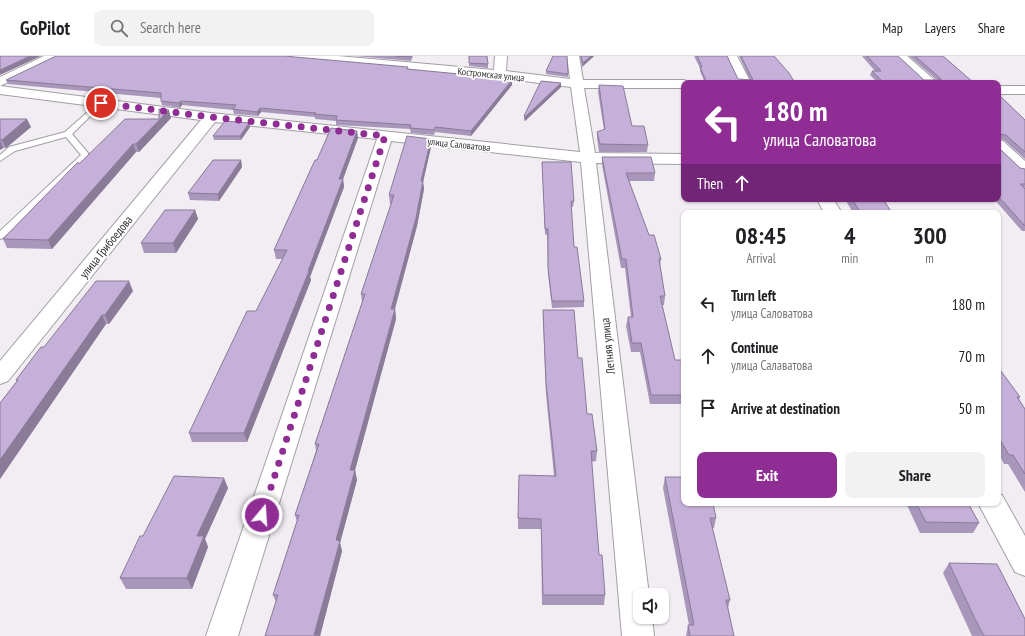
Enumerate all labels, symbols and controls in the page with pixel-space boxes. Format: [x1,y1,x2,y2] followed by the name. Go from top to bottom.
[94,10,374,46] search box
[20,16,70,40] text: GoPilot
[108,17,130,39] icon: search
[140,18,201,37] text: Search here
[882,19,903,37] text: Map
[925,19,956,37] text: Layers
[978,19,1005,37] text: Share
[457,65,525,84] street label: Костромская улица
[84,86,118,120] pin
[90,92,112,114] icon: arrive
[763,92,827,129] text: 180 m
[697,96,749,148] icon: left
[763,128,877,151] text: улица Саловатова
[427,135,491,154] street label: улица Саловатова
[731,172,753,194] icon: ahead
[697,174,723,193] text: Then
[76,212,135,281] street label: улица Грибоедова
[735,220,787,251] text: 08:45
[844,220,855,251] text: 4
[912,220,947,251] text: 300
[746,250,776,267] text: Arrival
[841,250,858,267] text: min
[925,250,934,267] text: m
[731,286,776,305] text: Turn left
[697,293,719,315] icon: left
[952,295,985,314] text: 180 m
[731,305,813,322] text: улица Саловатова
[597,317,618,376] street label: Летняя улица
[731,338,778,357] text: Continue
[697,345,719,367] icon: ahead
[959,347,985,366] text: 70 m
[731,357,813,374] text: улица Салаватова
[697,397,719,419] icon: arrive
[731,399,840,418] text: Arrive at destination
[959,399,985,418] text: 50 m
[697,452,837,498] button: Exit
[845,452,985,498] button: Share
[241,494,283,536] position arrow
[633,588,669,624] map controls
[633,588,669,624] button: sound

